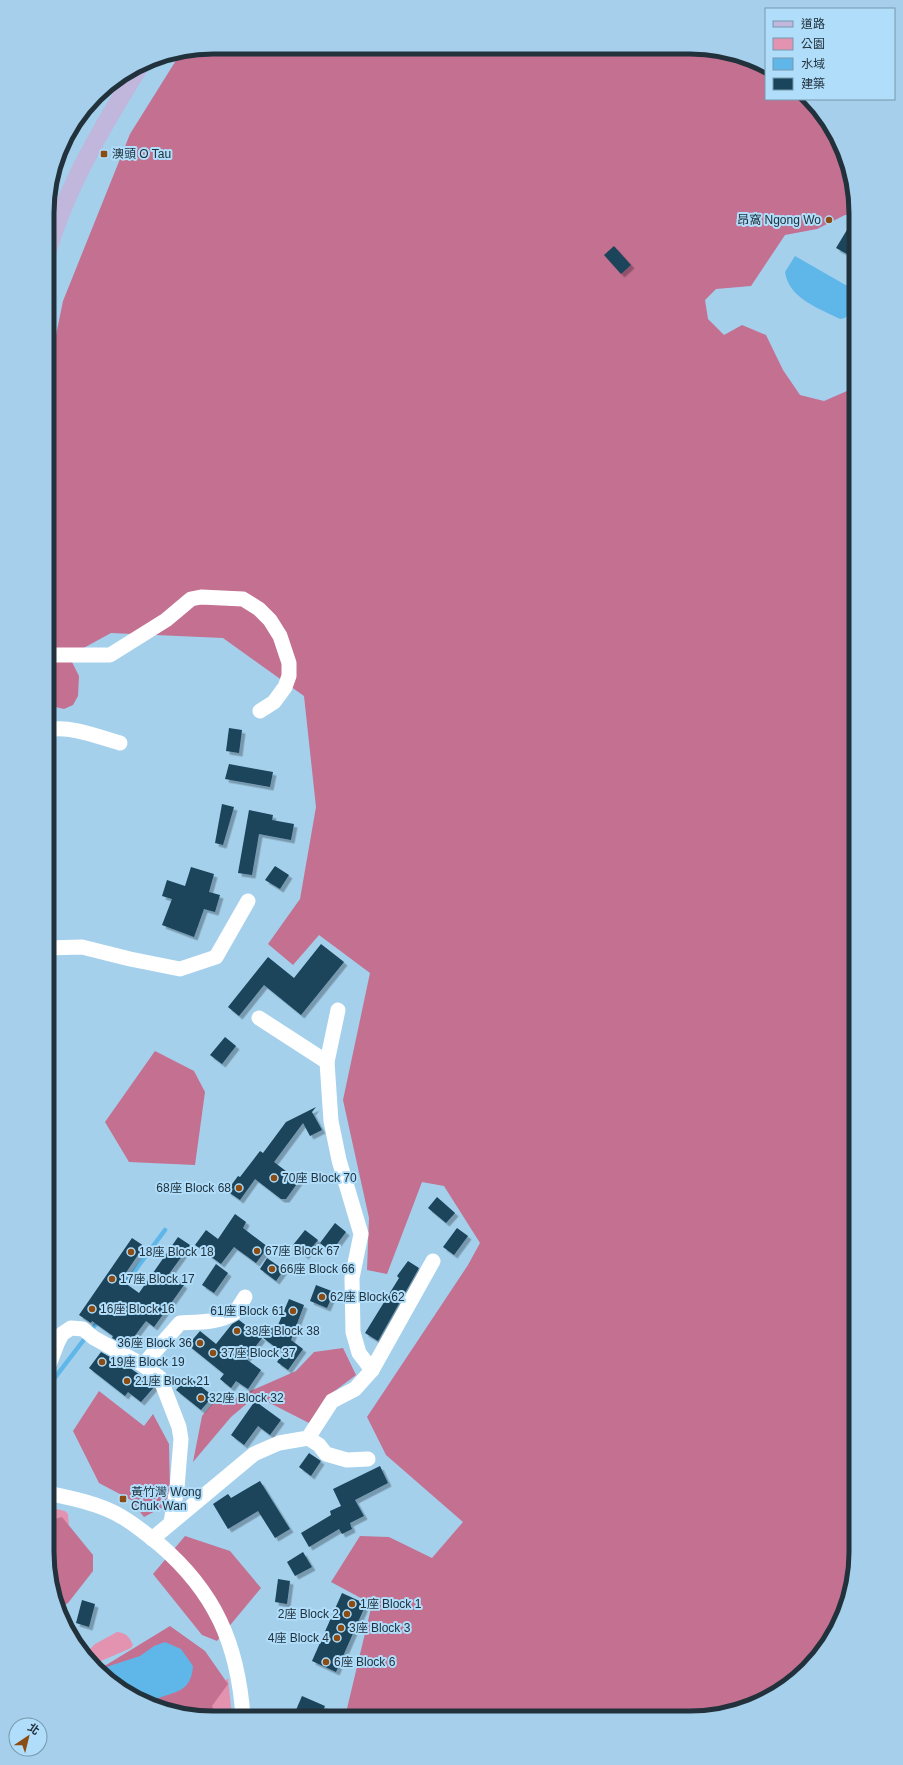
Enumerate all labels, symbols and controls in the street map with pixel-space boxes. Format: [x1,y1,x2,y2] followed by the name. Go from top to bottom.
[765,8,895,100] legend
[801,17,825,31] text: 道路
[801,37,825,51] text: 公園
[801,57,825,71] text: 水域
[801,77,825,91] text: 建築
[112,147,171,161] place label: 澳頭 O Tau
[99,149,109,159] marker: 澳頭 O Tau
[737,213,821,227] place label: 昂窩 Ngong Wo
[824,215,834,225] marker: 昂窩 Ngong Wo
[282,1171,357,1185] place label: 70座 Block 70
[269,1173,279,1183] marker: 70座 Block 70
[156,1181,231,1195] place label: 68座 Block 68
[234,1183,244,1193] marker: 68座 Block 68
[265,1244,340,1258] place label: 67座 Block 67
[139,1245,214,1259] place label: 18座 Block 18
[252,1246,262,1256] marker: 67座 Block 67
[126,1247,136,1257] marker: 18座 Block 18
[280,1262,355,1276] place label: 66座 Block 66
[267,1264,277,1274] marker: 66座 Block 66
[120,1272,195,1286] place label: 17座 Block 17
[107,1274,117,1284] marker: 17座 Block 17
[330,1290,405,1304] place label: 62座 Block 62
[317,1292,327,1302] marker: 62座 Block 62
[100,1302,175,1316] place label: 16座 Block 16
[87,1304,97,1314] marker: 16座 Block 16
[210,1304,285,1318] place label: 61座 Block 61
[288,1306,298,1316] marker: 61座 Block 61
[245,1324,320,1338] place label: 38座 Block 38
[232,1326,242,1336] marker: 38座 Block 38
[117,1336,192,1350] place label: 36座 Block 36
[195,1338,205,1348] marker: 36座 Block 36
[221,1346,296,1360] place label: 37座 Block 37
[208,1348,218,1358] marker: 37座 Block 37
[110,1355,185,1369] place label: 19座 Block 19
[97,1357,107,1367] marker: 19座 Block 19
[135,1374,210,1388] place label: 21座 Block 21
[122,1376,132,1386] marker: 21座 Block 21
[209,1391,284,1405] place label: 32座 Block 32
[196,1393,206,1403] marker: 32座 Block 32
[131,1485,201,1513] place label: 黃竹灣 Wong Chuk Wan
[118,1494,128,1504] marker: 黃竹灣 Wong Chuk Wan
[360,1597,422,1611] place label: 1座 Block 1
[347,1599,357,1609] marker: 1座 Block 1
[278,1607,339,1621] place label: 2座 Block 2
[342,1609,352,1619] marker: 2座 Block 2
[349,1621,411,1635] place label: 3座 Block 3
[336,1623,346,1633] marker: 3座 Block 3
[268,1631,329,1645] place label: 4座 Block 4
[332,1633,342,1643] marker: 4座 Block 4
[334,1655,396,1669] place label: 6座 Block 6
[321,1657,331,1667] marker: 6座 Block 6
[8,1717,48,1757] north arrow
[26,1721,42,1737] text: 北

